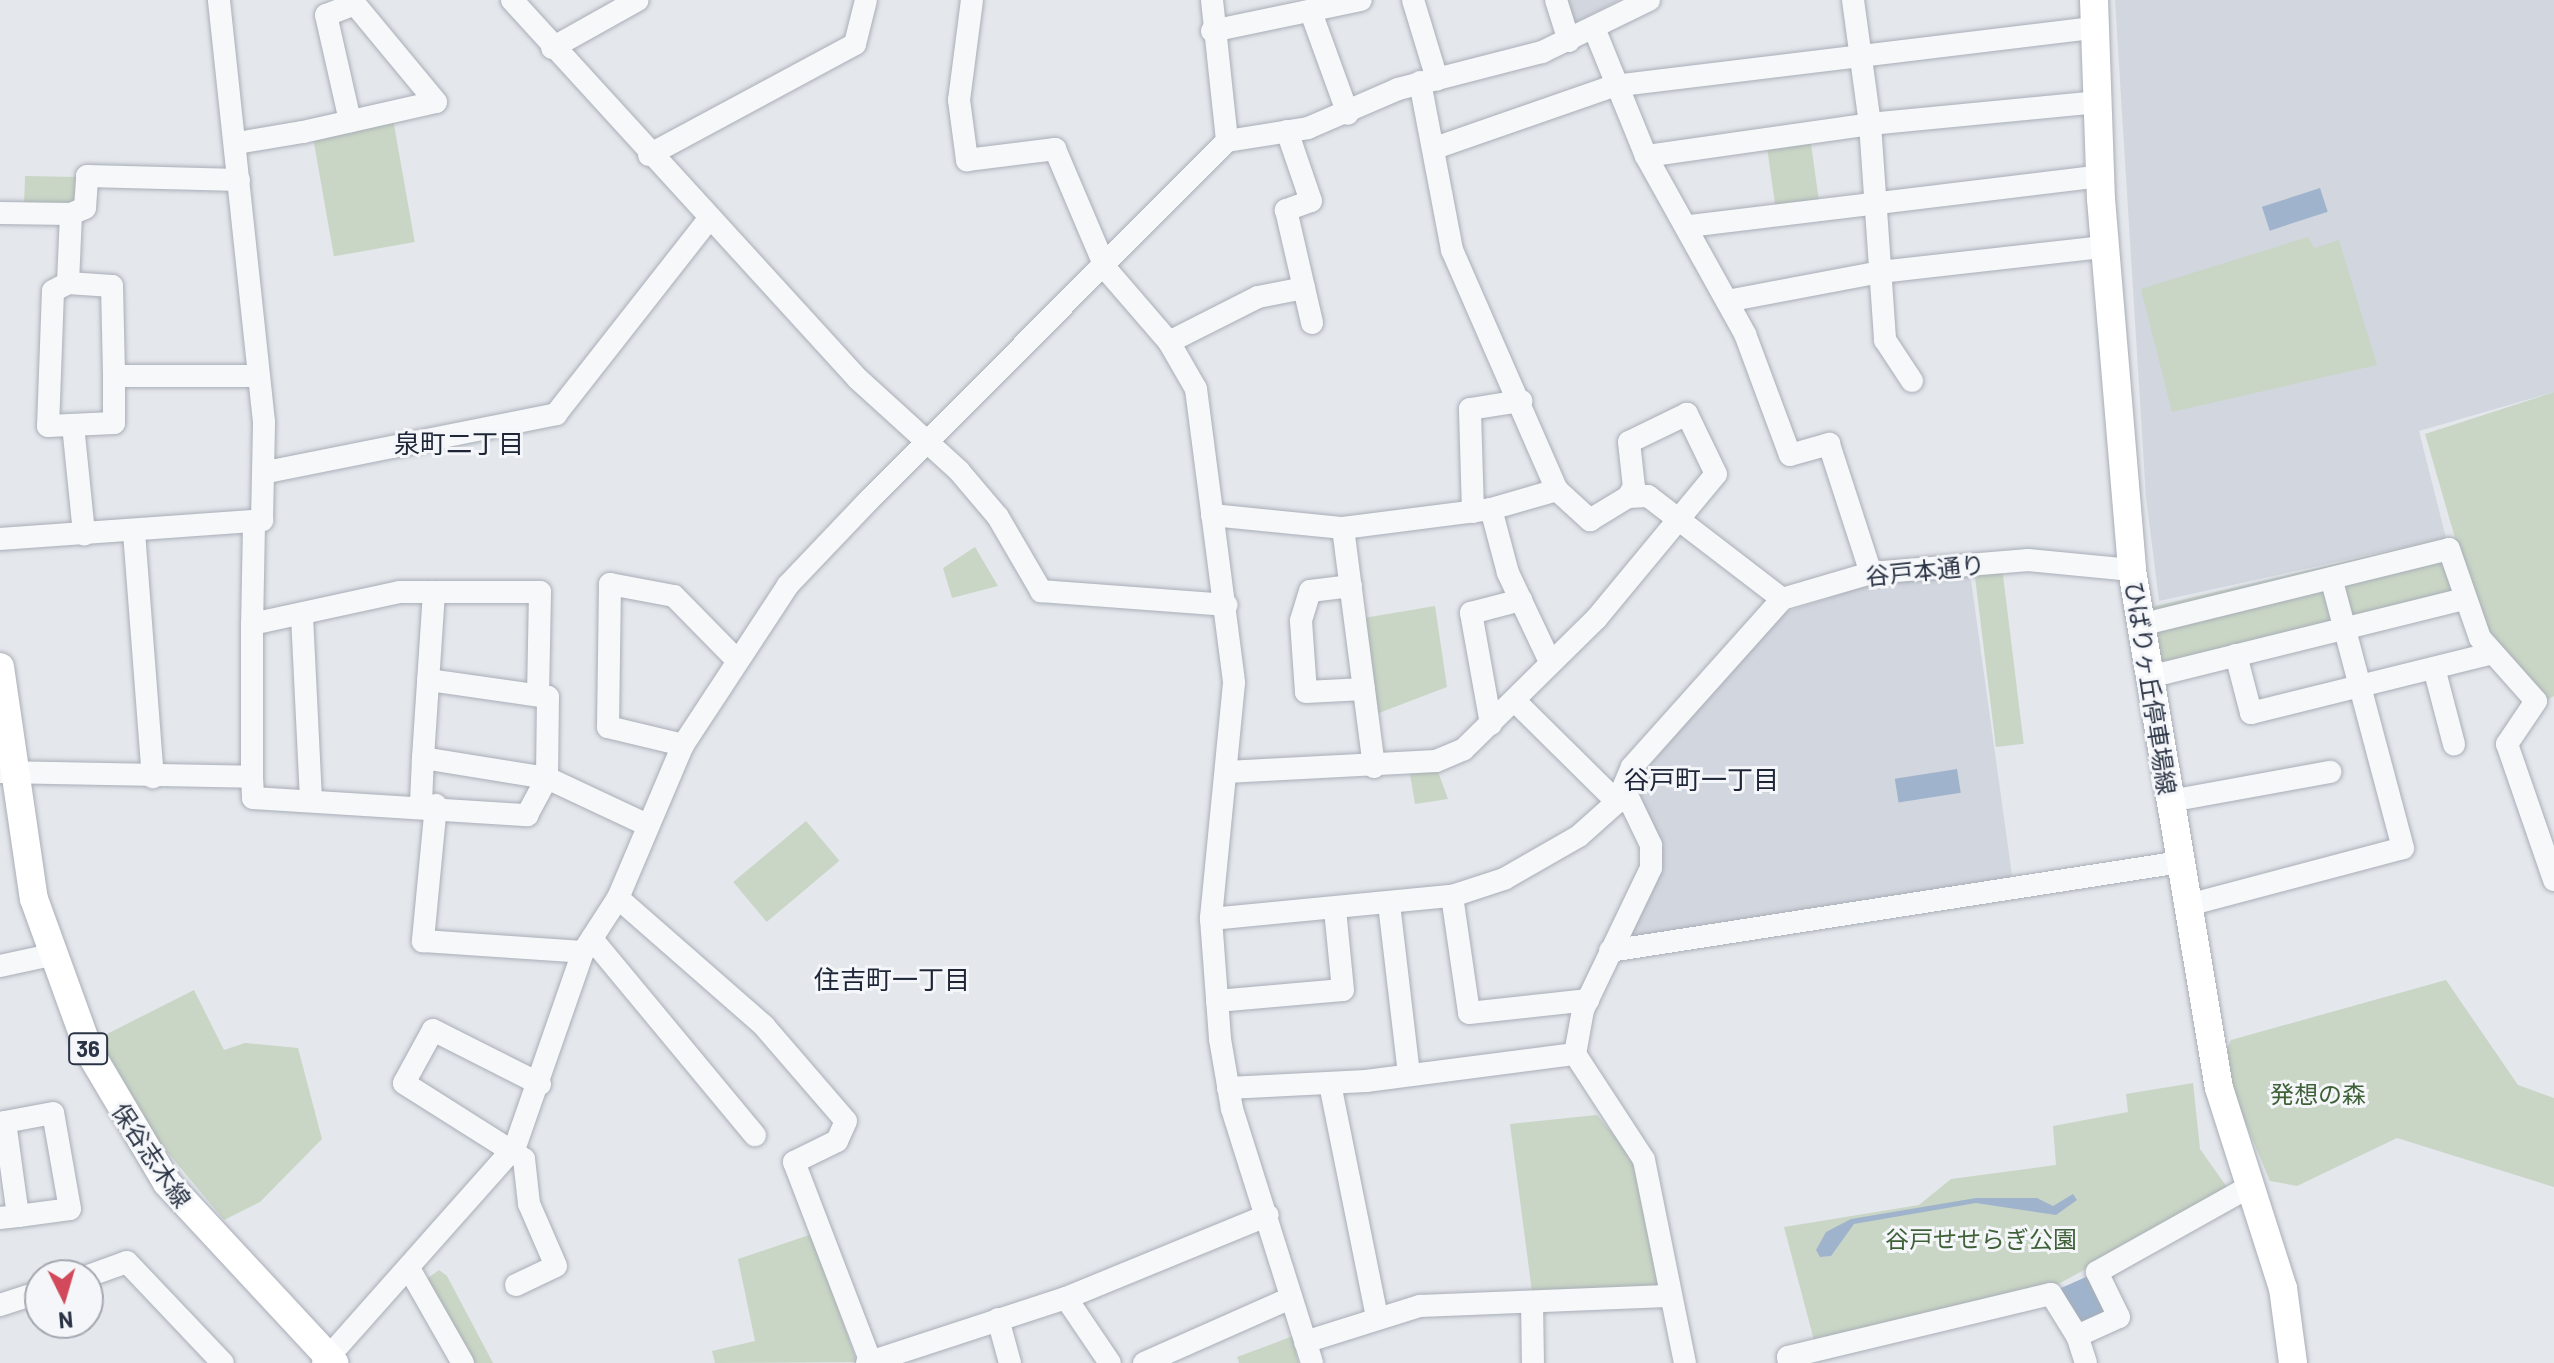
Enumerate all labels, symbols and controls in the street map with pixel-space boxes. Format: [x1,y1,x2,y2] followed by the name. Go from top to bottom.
[394,427,524,459] district label: 泉町二丁目
[1864,549,1986,591] street label: 谷戸本通り
[2120,579,2182,797] street label: ひばりヶ丘停車場線
[1623,763,1779,795] district label: 谷戸町一丁目
[814,963,970,995] district label: 住吉町一丁目
[68,1031,108,1067] road number: 36
[2270,1080,2366,1108] park label: 発想の森
[107,1097,197,1213] street label: 保谷志木線
[1885,1225,2077,1253] park label: 谷戸せせらぎ公園
[24,1259,104,1339] north arrow
[57,1307,74,1335] text: N

